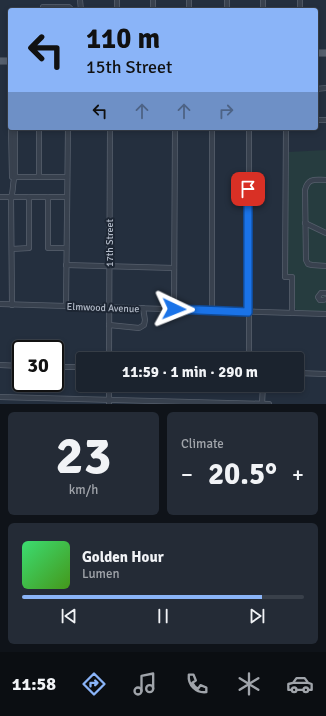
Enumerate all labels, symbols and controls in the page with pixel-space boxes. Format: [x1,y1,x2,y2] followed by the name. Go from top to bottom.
[86,22,160,56] text: 110 m
[20,24,72,76] icon: left
[86,56,172,78] text: 15th Street
[89,100,111,122] icon: left
[131,100,153,122] icon: ahead
[173,100,195,122] icon: ahead
[215,100,237,122] icon: right
[231,172,265,206] pin
[237,178,259,200] icon: arrive
[104,219,116,267] street label: 17th Street
[153,288,195,330] position arrow
[66,301,139,315] street label: Elmwood Avenue
[12,340,64,392] speed limit sign: 30
[122,363,258,381] text: 11:59 · 1 min · 290 m
[55,424,112,488] text: 23
[181,436,224,452] text: Climate
[208,456,277,493] text: 20.5°
[181,461,193,488] text: −
[292,461,304,488] text: +
[69,482,98,498] text: km/h
[82,548,164,566] text: Golden Hour
[82,566,120,582] text: Lumen
[58,605,80,627] icon: previous
[152,605,174,627] icon: pause
[246,605,268,627] icon: next
[80,670,108,698] icon: directions
[131,670,159,698] icon: music
[183,670,211,698] icon: phone
[235,670,263,698] icon: climate
[286,670,314,698] icon: car
[12,673,56,695] text: 11:58

